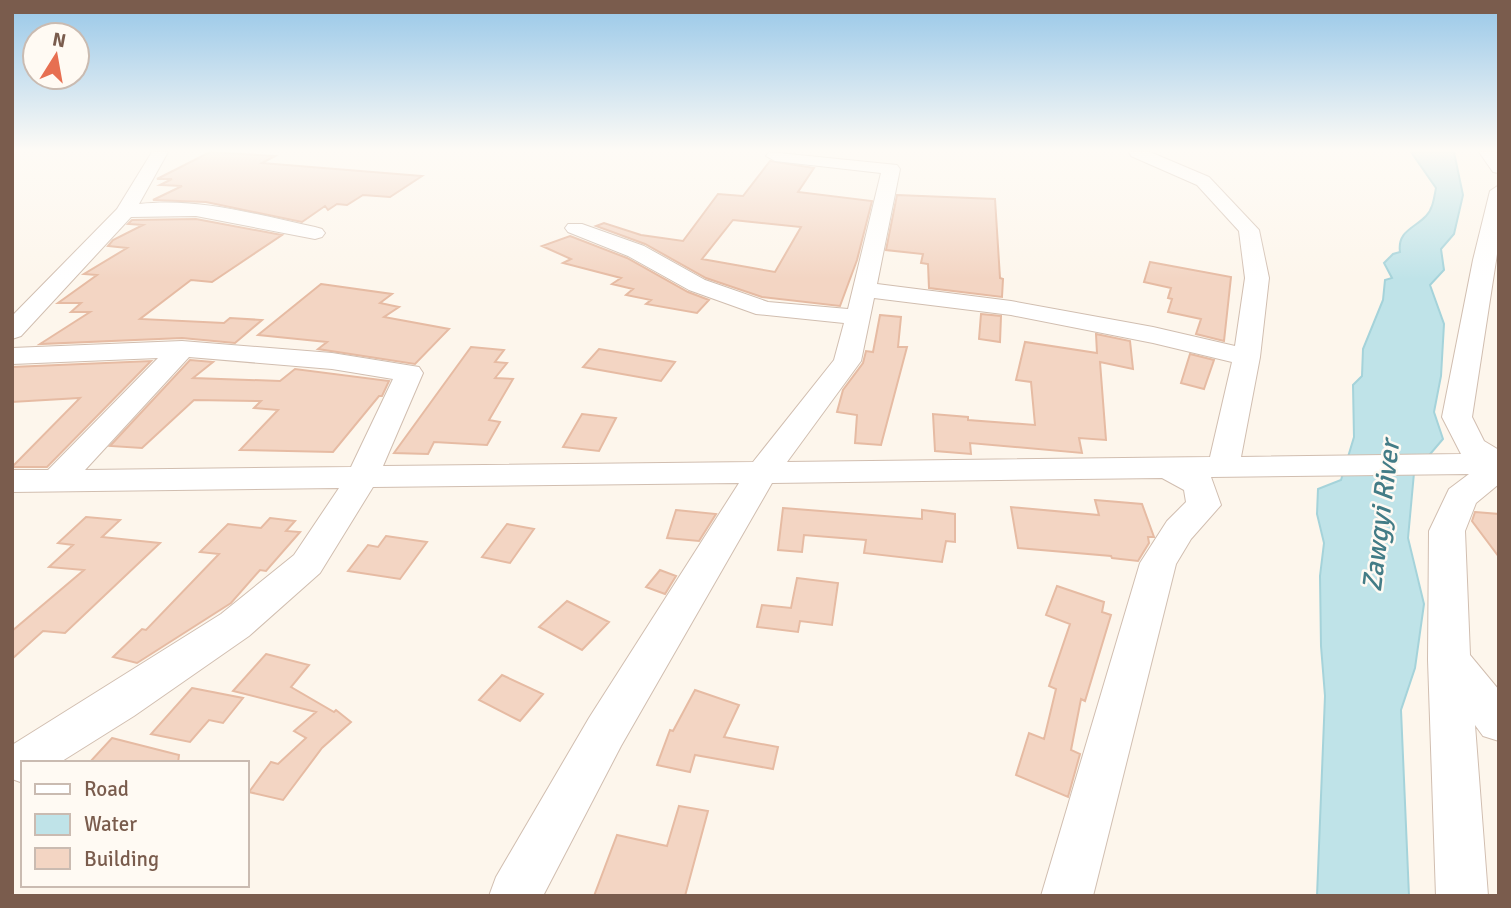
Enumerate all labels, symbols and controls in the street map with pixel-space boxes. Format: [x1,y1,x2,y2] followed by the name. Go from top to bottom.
[21,21,91,91] north arrow
[50,27,68,53] text: N
[1355,435,1408,594] water label: Zawgyi River
[21,761,248,887] legend
[84,776,129,802] text: Road
[84,811,137,837] text: Water
[84,846,159,872] text: Building

